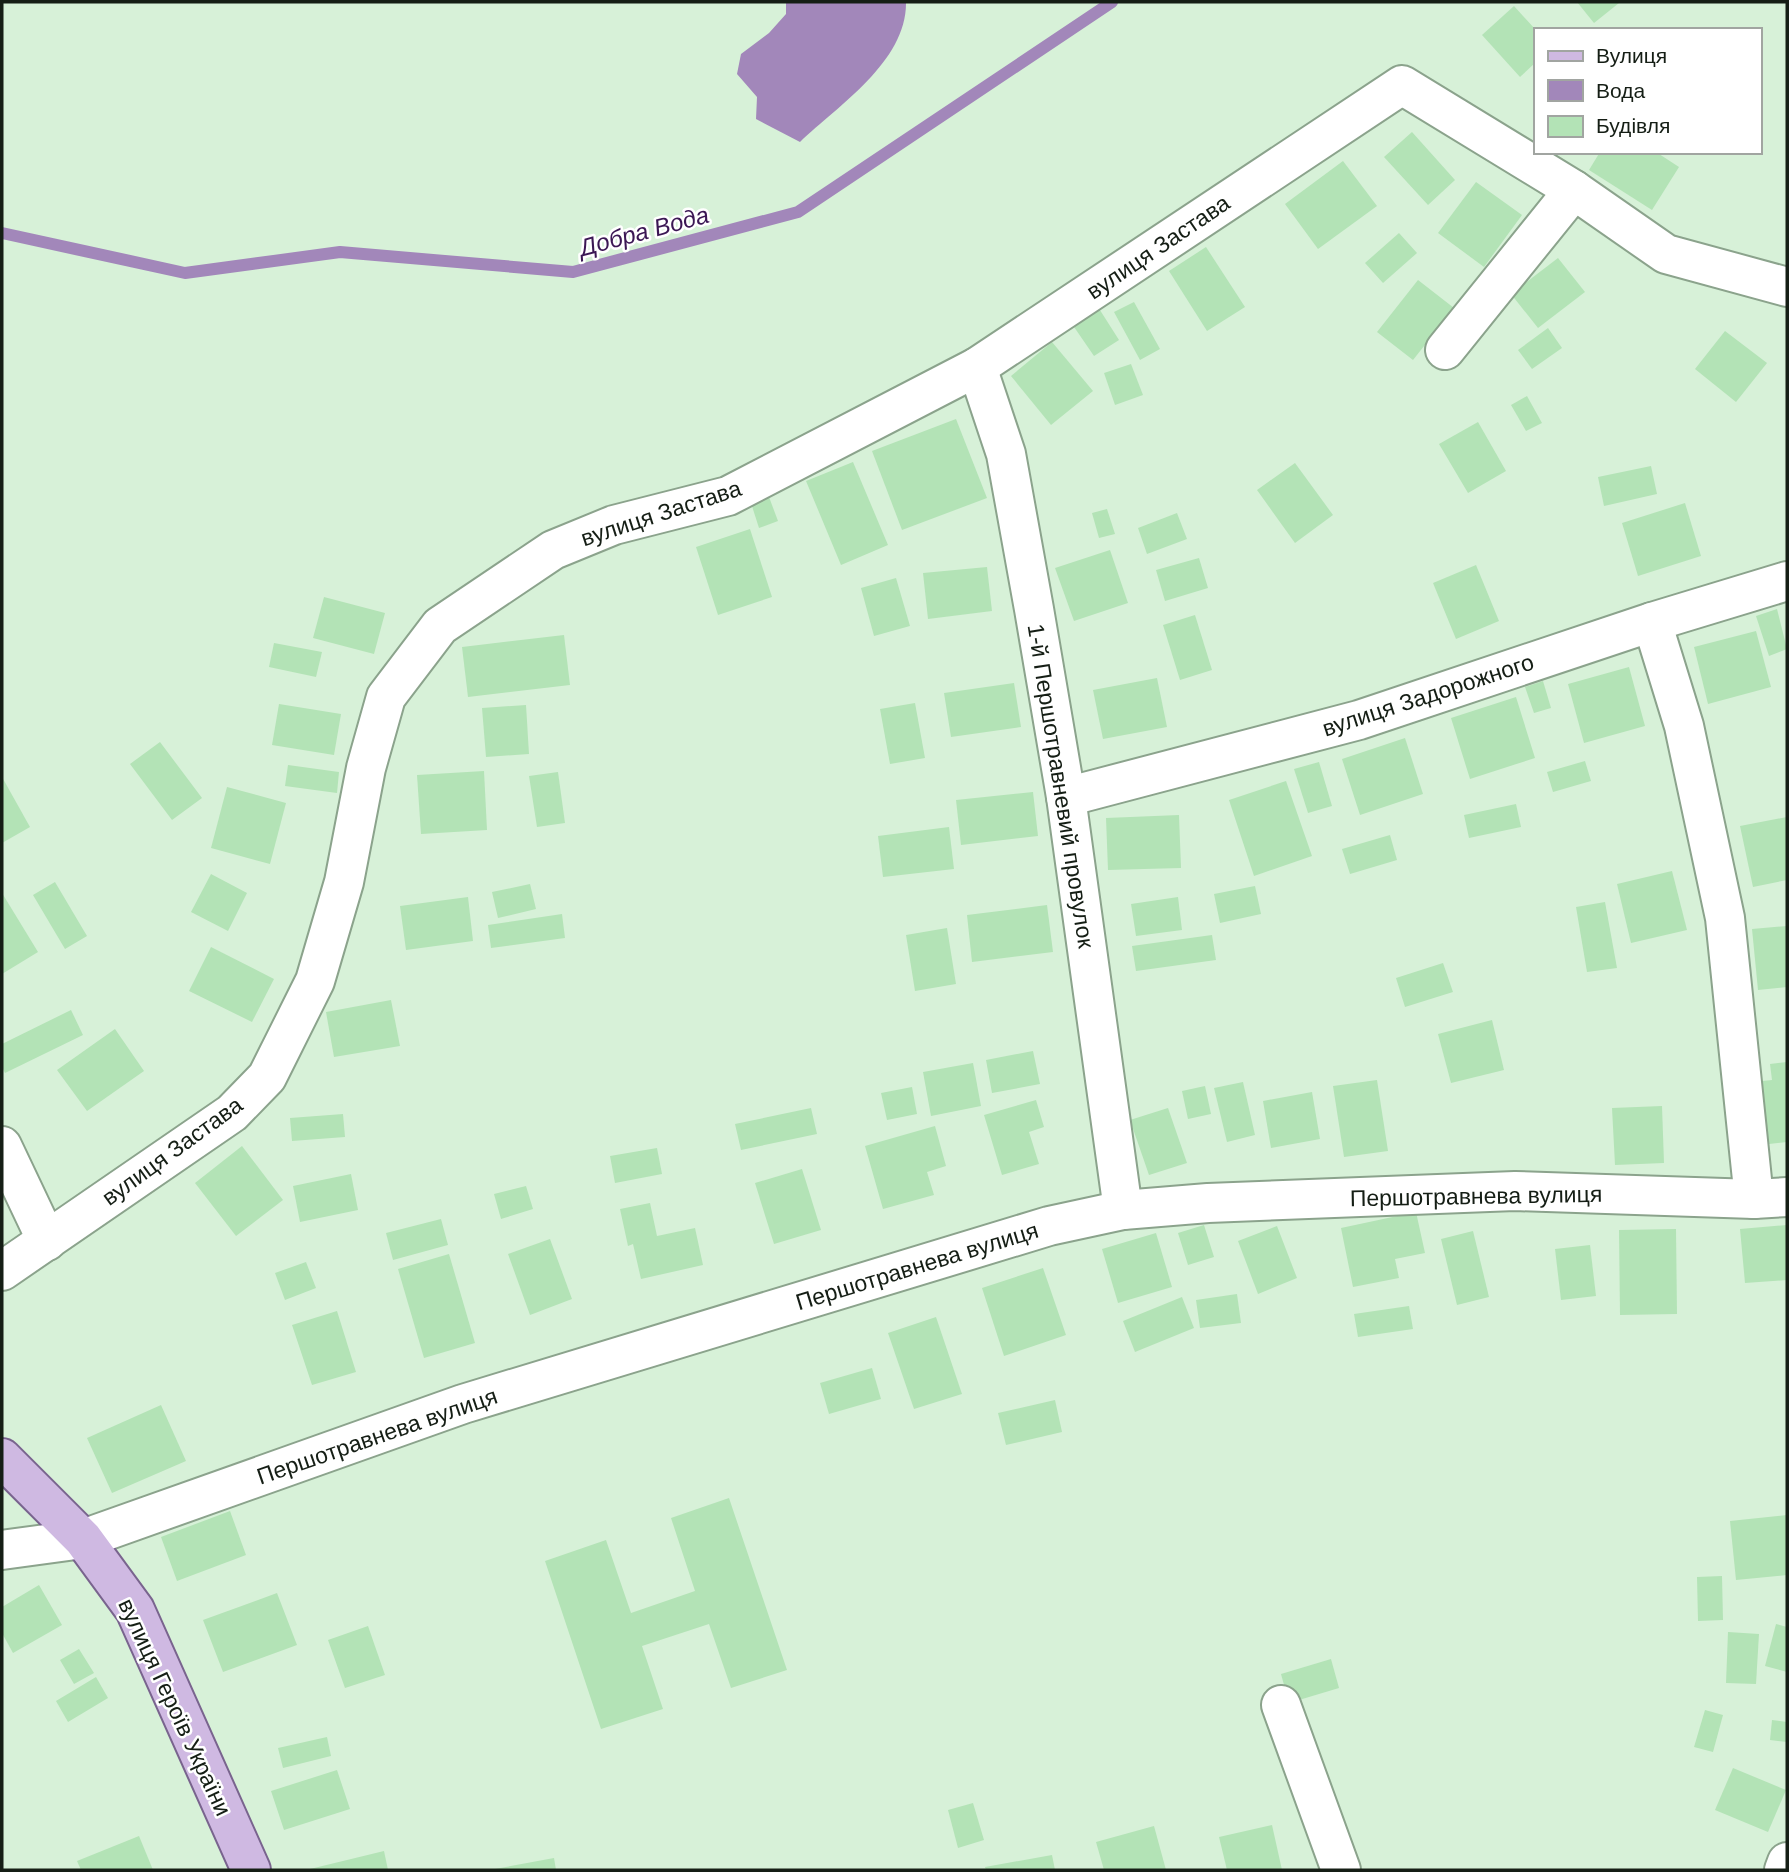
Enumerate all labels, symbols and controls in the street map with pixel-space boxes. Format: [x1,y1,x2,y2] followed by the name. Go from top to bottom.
[1534,28,1761,154] legend
[1596,44,1667,67] text: Вулиця
[1596,79,1645,102] text: Вода
[1596,114,1670,137] text: Будівля
[1082,189,1235,304] street label: вулиця Застава
[573,201,712,262] water label: Добра Вода
[578,475,745,551] street label: вулиця Застава
[1023,622,1100,951] street label: 1-й Першотравневий провулок
[1319,649,1537,741] street label: вулиця Задорожного
[97,1091,247,1211] street label: вулиця Застава
[1350,1181,1602,1211] street label: Першотравнева вулиця
[792,1217,1042,1315] street label: Першотравнева вулиця
[253,1383,501,1489] street label: Першотравнева вулиця
[113,1594,237,1820] street label: вулиця Героїв України

